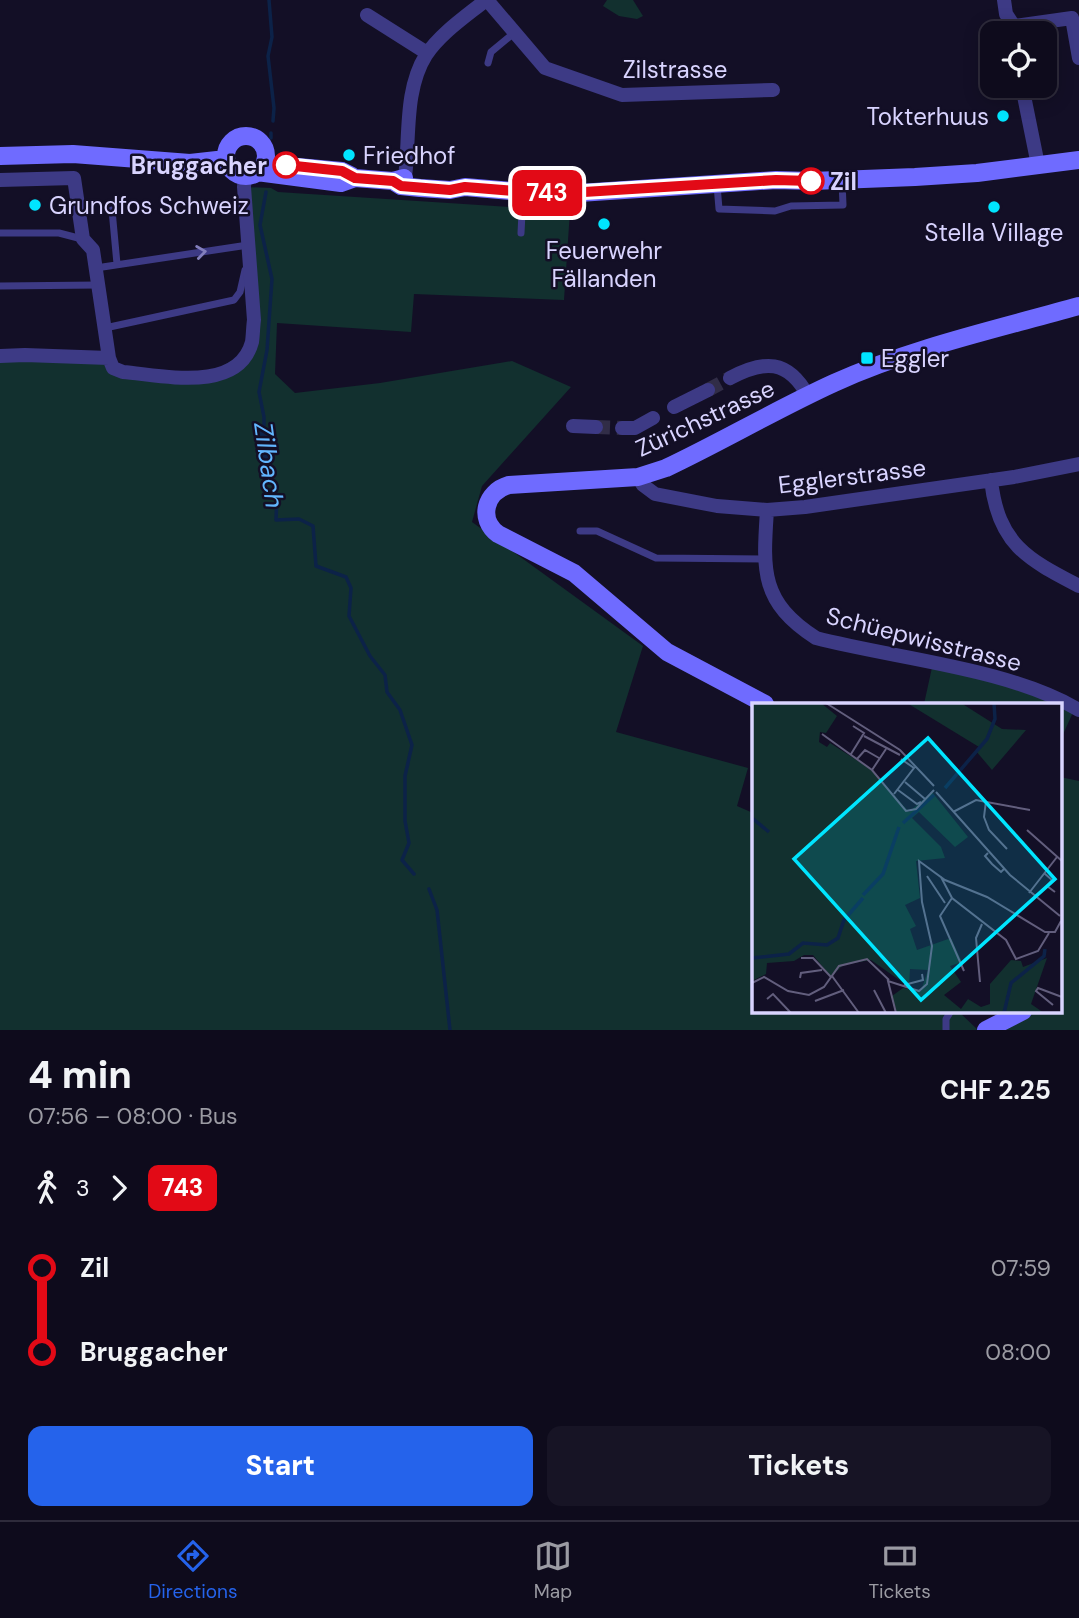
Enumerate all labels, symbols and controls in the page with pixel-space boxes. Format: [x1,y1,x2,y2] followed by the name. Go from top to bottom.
[980,21,1057,98] map controls
[980,21,1057,98] button: locate
[623,54,727,85] street label: Zilstrasse
[866,101,989,132] place label: Tokterhuus
[995,108,1011,124] marker: Tokterhuus
[363,140,455,171] place label: Friedhof
[341,147,357,163] marker: Friedhof
[131,150,267,181] place label: Bruggacher
[273,152,299,178] marker: Bruggacher
[830,166,857,197] place label: Zil
[798,168,824,194] marker: Zil
[507,170,587,216] line badge: 743
[526,177,568,208] text: 743
[49,190,249,221] place label: Grundfos Schweiz
[27,197,43,213] marker: Grundfos Schweiz
[986,199,1002,215] marker: Stella Village
[596,216,612,232] marker: Feuerwehr Fällanden
[925,217,1063,248] place label: Stella Village
[546,235,662,294] place label: Feuerwehr Fällanden
[195,245,207,260] one-way arrow
[881,343,949,374] place label: Eggler
[859,350,875,366] marker: Eggler
[631,372,779,464] street label: Zürichstrasse
[246,420,292,510] water label: Zilbach
[776,452,928,500] street label: Egglerstrasse
[823,600,1025,678] street label: Schüepwisstrasse
[752,703,1062,1012] inset map
[28,1050,132,1100] text: 4 min
[940,1073,1051,1107] text: CHF 2.25
[28,1101,238,1131] text: 07:56 – 08:00 · Bus
[28,1169,66,1207] icon: walk
[100,1169,138,1207] icon: forward
[162,1172,203,1203] text: 743
[76,1173,90,1203] text: 3
[80,1251,109,1285] text: Zil
[991,1253,1051,1283] text: 07:59
[80,1335,228,1369] text: Bruggacher
[985,1337,1051,1367] text: 08:00
[28,1426,533,1506] button: Start
[547,1426,1051,1506] button: Tickets
[148,1537,238,1604] tab: Directions
[534,1537,572,1604] tab: Map
[868,1537,931,1604] tab: Tickets

